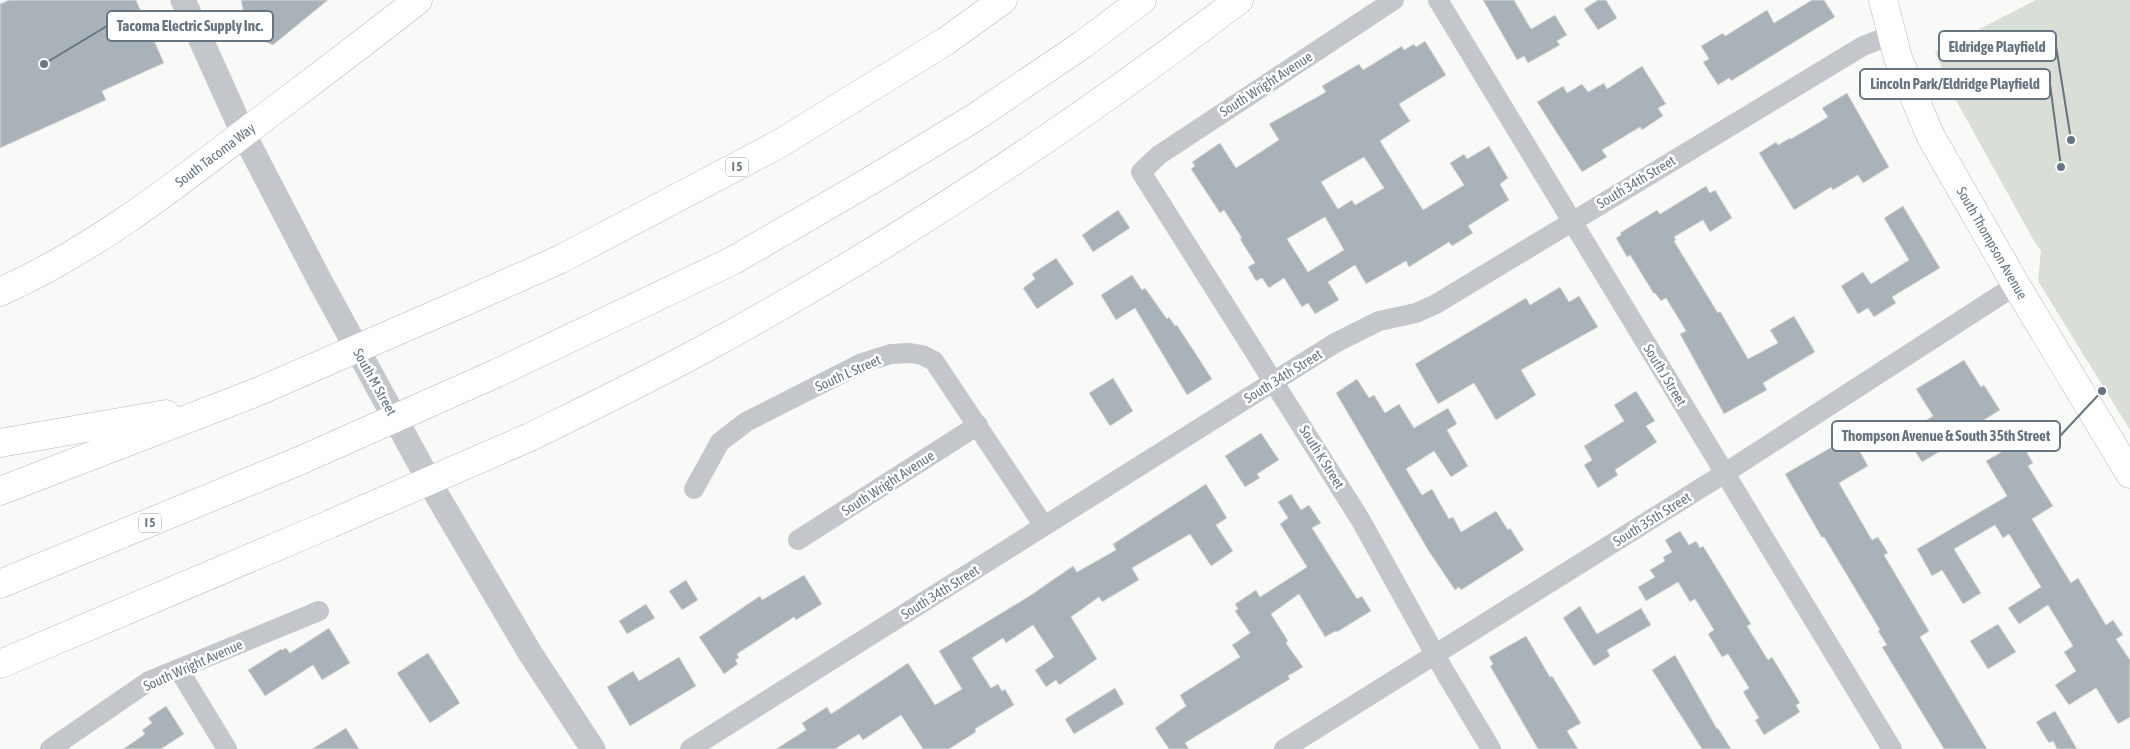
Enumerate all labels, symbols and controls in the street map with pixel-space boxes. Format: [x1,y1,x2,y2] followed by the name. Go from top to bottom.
[107,11,273,41] callout: Tacoma Electric Supply Inc.
[117,17,264,34] text: Tacoma Electric Supply Inc.
[1939,31,2056,61] callout: Eldridge Playfield
[1948,38,2046,55] text: Eldridge Playfield
[1217,48,1315,120] street label: South Wright Avenue
[1860,69,2050,99] callout: Lincoln Park/Eldridge Playfield
[1870,75,2040,92] text: Lincoln Park/Eldridge Playfield
[172,120,258,190] street label: South Tacoma Way
[1594,152,1678,212] street label: South 34th Street
[726,158,748,176] road number: I 5
[1953,184,2031,302] street label: South Thompson Avenue
[1640,341,1690,409] street label: South J Street
[350,346,400,418] street label: South M Street
[1241,346,1325,406] street label: South 34th Street
[813,351,883,395] street label: South L Street
[1832,421,2060,451] callout: Thompson Avenue & South 35th Street
[1296,422,1348,492] street label: South K Street
[1842,427,2051,444] text: Thompson Avenue & South 35th Street
[839,447,937,519] street label: South Wright Avenue
[1610,489,1694,549] street label: South 35th Street
[139,514,161,532] road number: I 5
[898,562,982,622] street label: South 34th Street
[141,636,245,694] street label: South Wright Avenue

